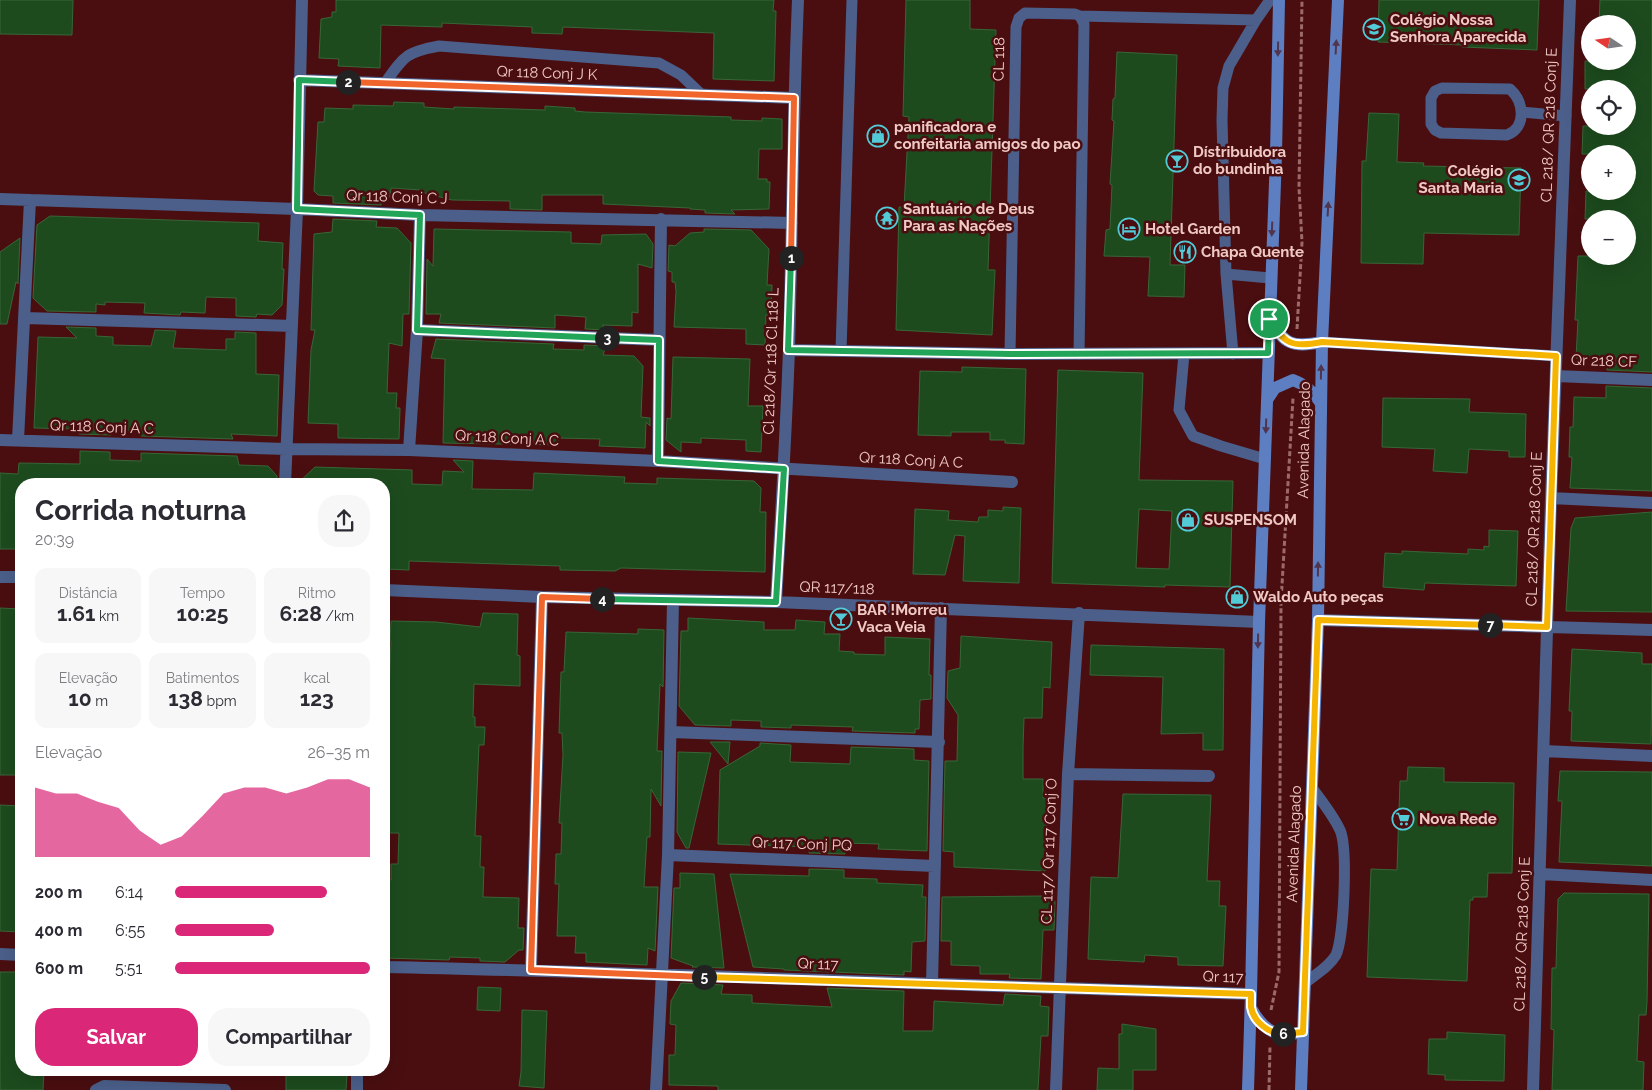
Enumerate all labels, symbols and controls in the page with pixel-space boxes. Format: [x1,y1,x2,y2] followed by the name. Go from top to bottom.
[1390,11,1527,46] place label: Colégio Nossa Senhora Aparecida
[1581,15,1636,70] north arrow
[1581,15,1636,265] map controls
[1362,17,1386,41] school or university icon: Colégio Nossa Senhora Aparecida
[990,37,1008,81] street label: CL 118
[1332,39,1340,55] one-way arrow
[1274,41,1282,57] one-way arrow
[1537,47,1561,203] street label: CL 218/ QR 218 Conj E
[496,62,598,84] street label: Qr 118 Conj J K
[336,70,360,94] pin: 2
[345,74,352,90] text: 2
[1581,80,1636,135] button: locate
[894,118,1081,153] place label: panificadora e confeitaria amigos do pao
[866,124,890,148] shop icon: panificadora e confeitaria amigos do pao
[1193,143,1286,178] place label: Dístribuidora do bundinha
[1581,145,1636,200] button: +
[1165,149,1189,173] bar icon: Dístribuidora do bundinha
[1419,162,1503,197] place label: Colégio Santa Maria
[1507,168,1531,192] school or university icon: Colégio Santa Maria
[346,186,448,208] street label: Qr 118 Conj C J
[903,200,1034,235] place label: Santuário de Deus Para as Nações
[1324,201,1332,217] one-way arrow
[875,206,899,230] temple icon: Santuário de Deus Para as Nações
[1581,210,1636,265] button: −
[1117,217,1141,241] hotel icon: Hotel Garden
[1145,220,1241,238] place label: Hotel Garden
[1268,221,1276,237] one-way arrow
[1173,240,1197,264] restaurant icon: Chapa Quente
[1201,243,1304,261] place label: Chapa Quente
[778,246,804,270] pin: 1
[788,250,795,266] text: 1
[759,287,783,435] street label: Cl 218/Qr 118 Cl 118 L
[1248,298,1290,340] pin
[1255,305,1283,333] icon: arrive
[594,326,620,350] pin: 3
[604,330,611,346] text: 3
[1571,351,1637,371] street label: Qr 218 CF
[1317,363,1325,379] one-way arrow
[1294,381,1314,499] street label: Avenida Alagado
[50,416,154,438] street label: Qr 118 Conj A C
[1261,418,1269,434] one-way arrow
[455,426,559,450] street label: Qr 118 Conj A C
[859,448,963,472] street label: Qr 118 Conj A C
[1522,451,1546,607] street label: CL 218/ QR 218 Conj E
[35,494,246,527] text: Corrida noturna
[318,495,370,547] button: share
[1176,508,1200,532] shop icon: SUSPENSOM
[1204,511,1297,529] place label: SUSPENSOM
[35,530,74,549] text: 20:39
[1314,561,1322,577] one-way arrow
[799,578,875,598] street label: QR 117/118
[59,585,118,601] text: Distância
[180,585,225,601] text: Tempo
[298,585,336,601] text: Ritmo
[1225,585,1249,609] shop icon: Waldo Auto peças
[590,586,614,612] pin: 4
[1253,588,1384,606] place label: Waldo Auto peças
[599,591,607,607] text: 4
[57,601,95,626] text: 1.61
[177,601,228,626] text: 10:25
[279,601,322,626] text: 6:28
[857,601,947,636] place label: BAR !Morreu Vaca Veia
[829,607,853,631] bar icon: BAR !Morreu Vaca Veia
[95,608,119,624] text: km
[322,608,354,624] text: /km
[1478,612,1502,638] pin: 7
[1487,617,1494,633] text: 7
[1254,633,1262,649] one-way arrow
[59,670,118,686] text: Elevação
[166,670,239,686] text: Batimentos
[304,670,330,686] text: kcal
[68,686,92,711] text: 10
[168,686,203,711] text: 138
[300,686,334,711] text: 123
[92,693,108,709] text: m
[203,693,237,709] text: bpm
[35,743,102,762] text: Elevação
[307,743,370,762] text: 26–35 m
[1037,778,1061,924] street label: CL 117/ Qr 117 Conj O
[1283,785,1305,903] street label: Avenida Alagado
[1391,807,1415,831] supermarket icon: Nova Rede
[1419,810,1497,828] place label: Nova Rede
[752,833,852,855] street label: Qr 117 Conj PQ
[1510,856,1534,1012] street label: CL 218/ QR 218 Conj E
[35,883,82,902] text: 200 m
[115,883,143,902] text: 6:14
[35,921,83,940] text: 400 m
[115,921,145,940] text: 6:55
[797,954,839,974] street label: Qr 117
[35,959,83,978] text: 600 m
[115,959,142,978] text: 5:51
[692,964,716,990] pin: 5
[1202,967,1244,987] street label: Qr 117
[701,969,708,985] text: 5
[35,1008,198,1066] button: Salvar
[208,1008,370,1066] button: Compartilhar
[1270,1022,1296,1046] pin: 6
[1279,1026,1288,1042] text: 6

